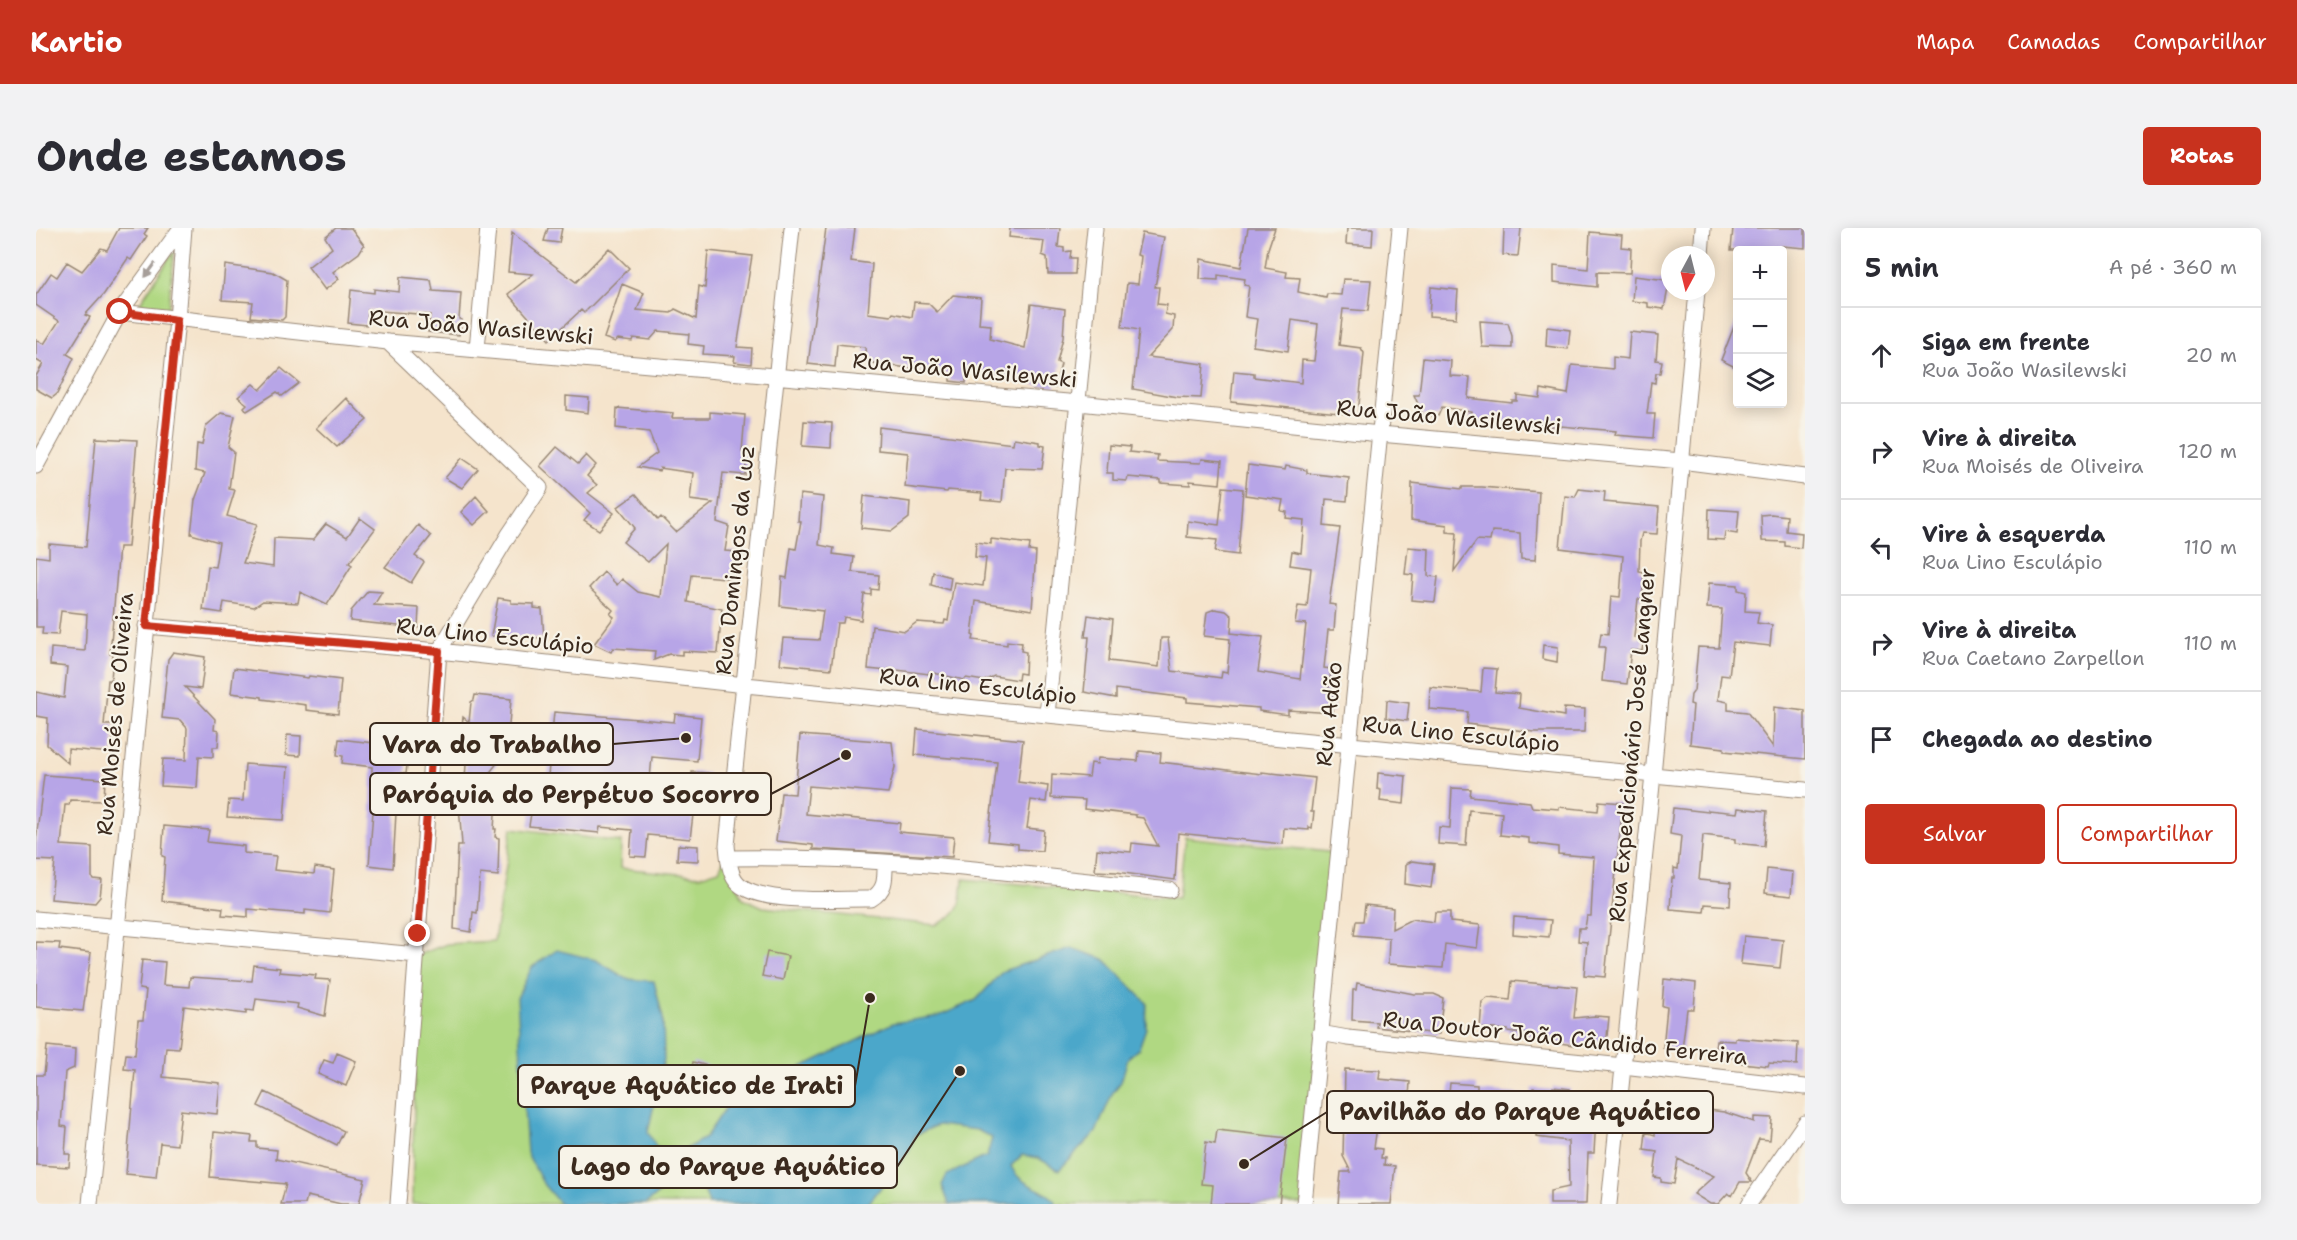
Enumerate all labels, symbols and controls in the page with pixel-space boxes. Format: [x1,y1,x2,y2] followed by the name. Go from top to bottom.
[30,23,123,61] text: Kartio
[1916,28,1974,56] text: Mapa
[2007,28,2101,56] text: Camadas
[2134,28,2267,56] text: Compartilhar
[2143,127,2261,185] button: Rotas
[36,128,347,184] text: Onde estamos
[1661,246,1715,300] north arrow
[1733,246,1787,408] map controls
[1733,246,1787,300] button: +
[1865,250,1939,285] text: 5 min
[2109,254,2237,280] text: A pé · 360 m
[144,262,156,278] one-way arrow
[106,298,132,324] route start
[1733,300,1787,354] button: −
[367,303,595,351] street label: Rua João Wasilewski
[1922,328,2090,357] text: Siga em frente
[1865,339,1898,372] icon: ahead
[2186,342,2237,368] text: 20 m
[851,346,1079,394] street label: Rua João Wasilewski
[1733,354,1787,408] button: layers
[1922,357,2127,383] text: Rua João Wasilewski
[1335,393,1563,441] street label: Rua João Wasilewski
[1922,424,2076,453] text: Vire à direita
[1865,435,1898,468] icon: right
[2178,438,2237,464] text: 120 m
[709,444,761,676] street label: Rua Domingos da Luz
[1922,453,2144,479] text: Rua Moisés de Oliveira
[1922,520,2105,549] text: Vire à esquerda
[1865,531,1898,564] icon: left
[2183,534,2237,560] text: 110 m
[1922,549,2103,575] text: Rua Lino Esculápio
[1602,567,1662,923] street label: Rua Expedicionário José Langner
[90,591,140,837] street label: Rua Moisés de Oliveira
[395,611,595,661] street label: Rua Lino Esculápio
[1922,616,2076,645] text: Vire à direita
[1865,627,1898,660] icon: right
[2183,630,2237,656] text: 110 m
[1922,645,2144,671] text: Rua Caetano Zarpellon
[1309,660,1349,768] street label: Rua Adão
[878,661,1078,711] street label: Rua Lino Esculápio
[1361,709,1561,759] street label: Rua Lino Esculápio
[370,723,613,765] callout: Vara do Trabalho
[1865,723,1898,756] icon: arrive
[1922,725,2153,754] text: Chegada ao destino
[382,729,602,761] text: Vara do Trabalho
[370,773,771,815] callout: Paróquia do Perpétuo Socorro
[382,779,760,811] text: Paróquia do Perpétuo Socorro
[1865,804,2045,864] button: Salvar
[2057,804,2237,864] button: Compartilhar
[404,920,430,946] route end
[1381,1004,1749,1072] street label: Rua Doutor João Cândido Ferreira
[518,1065,855,1107] callout: Parque Aquático de Irati
[530,1070,844,1102] text: Parque Aquático de Irati
[1327,1091,1713,1133] callout: Pavilhão do Parque Aquático
[1339,1096,1701,1128] text: Pavilhão do Parque Aquático
[559,1146,897,1188] callout: Lago do Parque Aquático
[571,1151,885,1183] text: Lago do Parque Aquático

